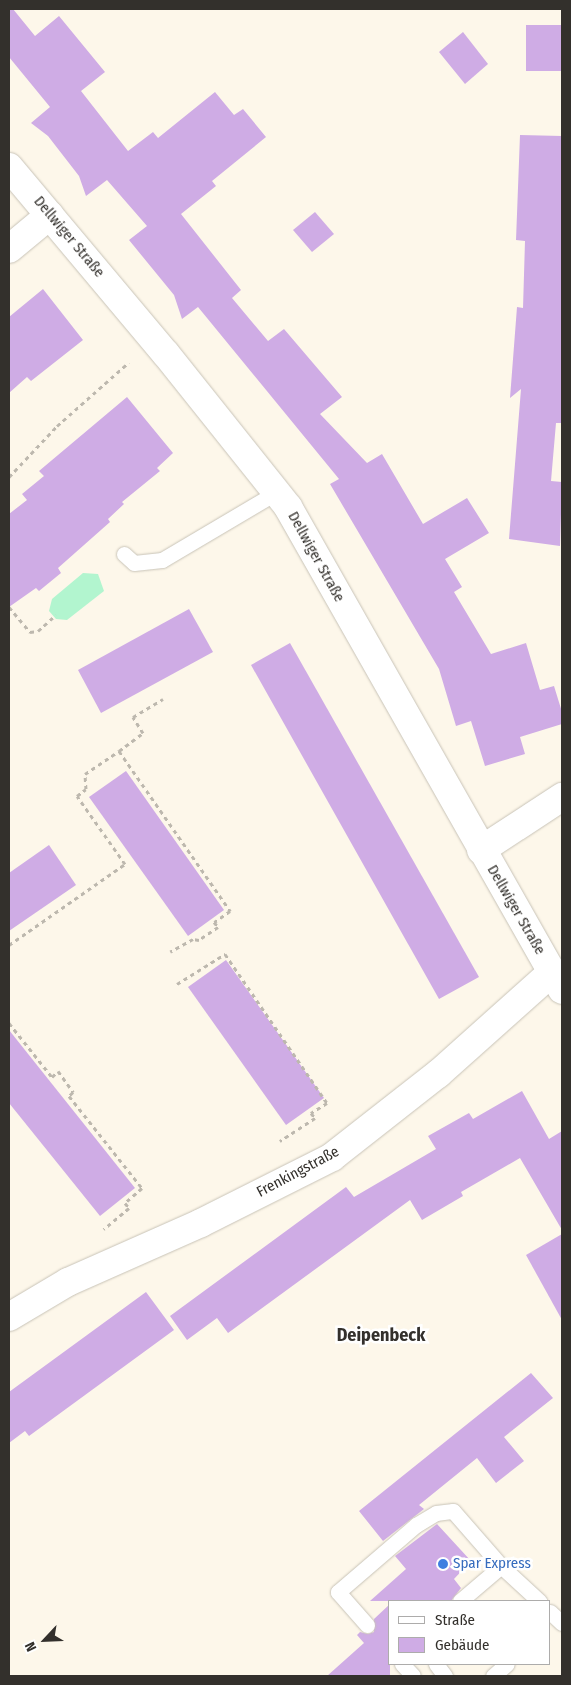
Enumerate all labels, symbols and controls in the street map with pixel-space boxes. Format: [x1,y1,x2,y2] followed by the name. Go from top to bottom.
[30,193,108,281] street label: Dellwiger Straße
[284,509,348,605] street label: Dellwiger Straße
[483,862,549,958] street label: Dellwiger Straße
[254,1143,342,1201] street label: Frenkingstraße
[337,1324,425,1346] district label: Deipenbeck
[453,1555,531,1573] place label: Spar Express
[437,1558,449,1570] marker: Spar Express
[388,1600,551,1665] legend
[435,1611,475,1629] text: Straße
[20,1615,70,1665] north arrow
[435,1636,490,1654] text: Gebäude
[21,1639,40,1654] text: N

